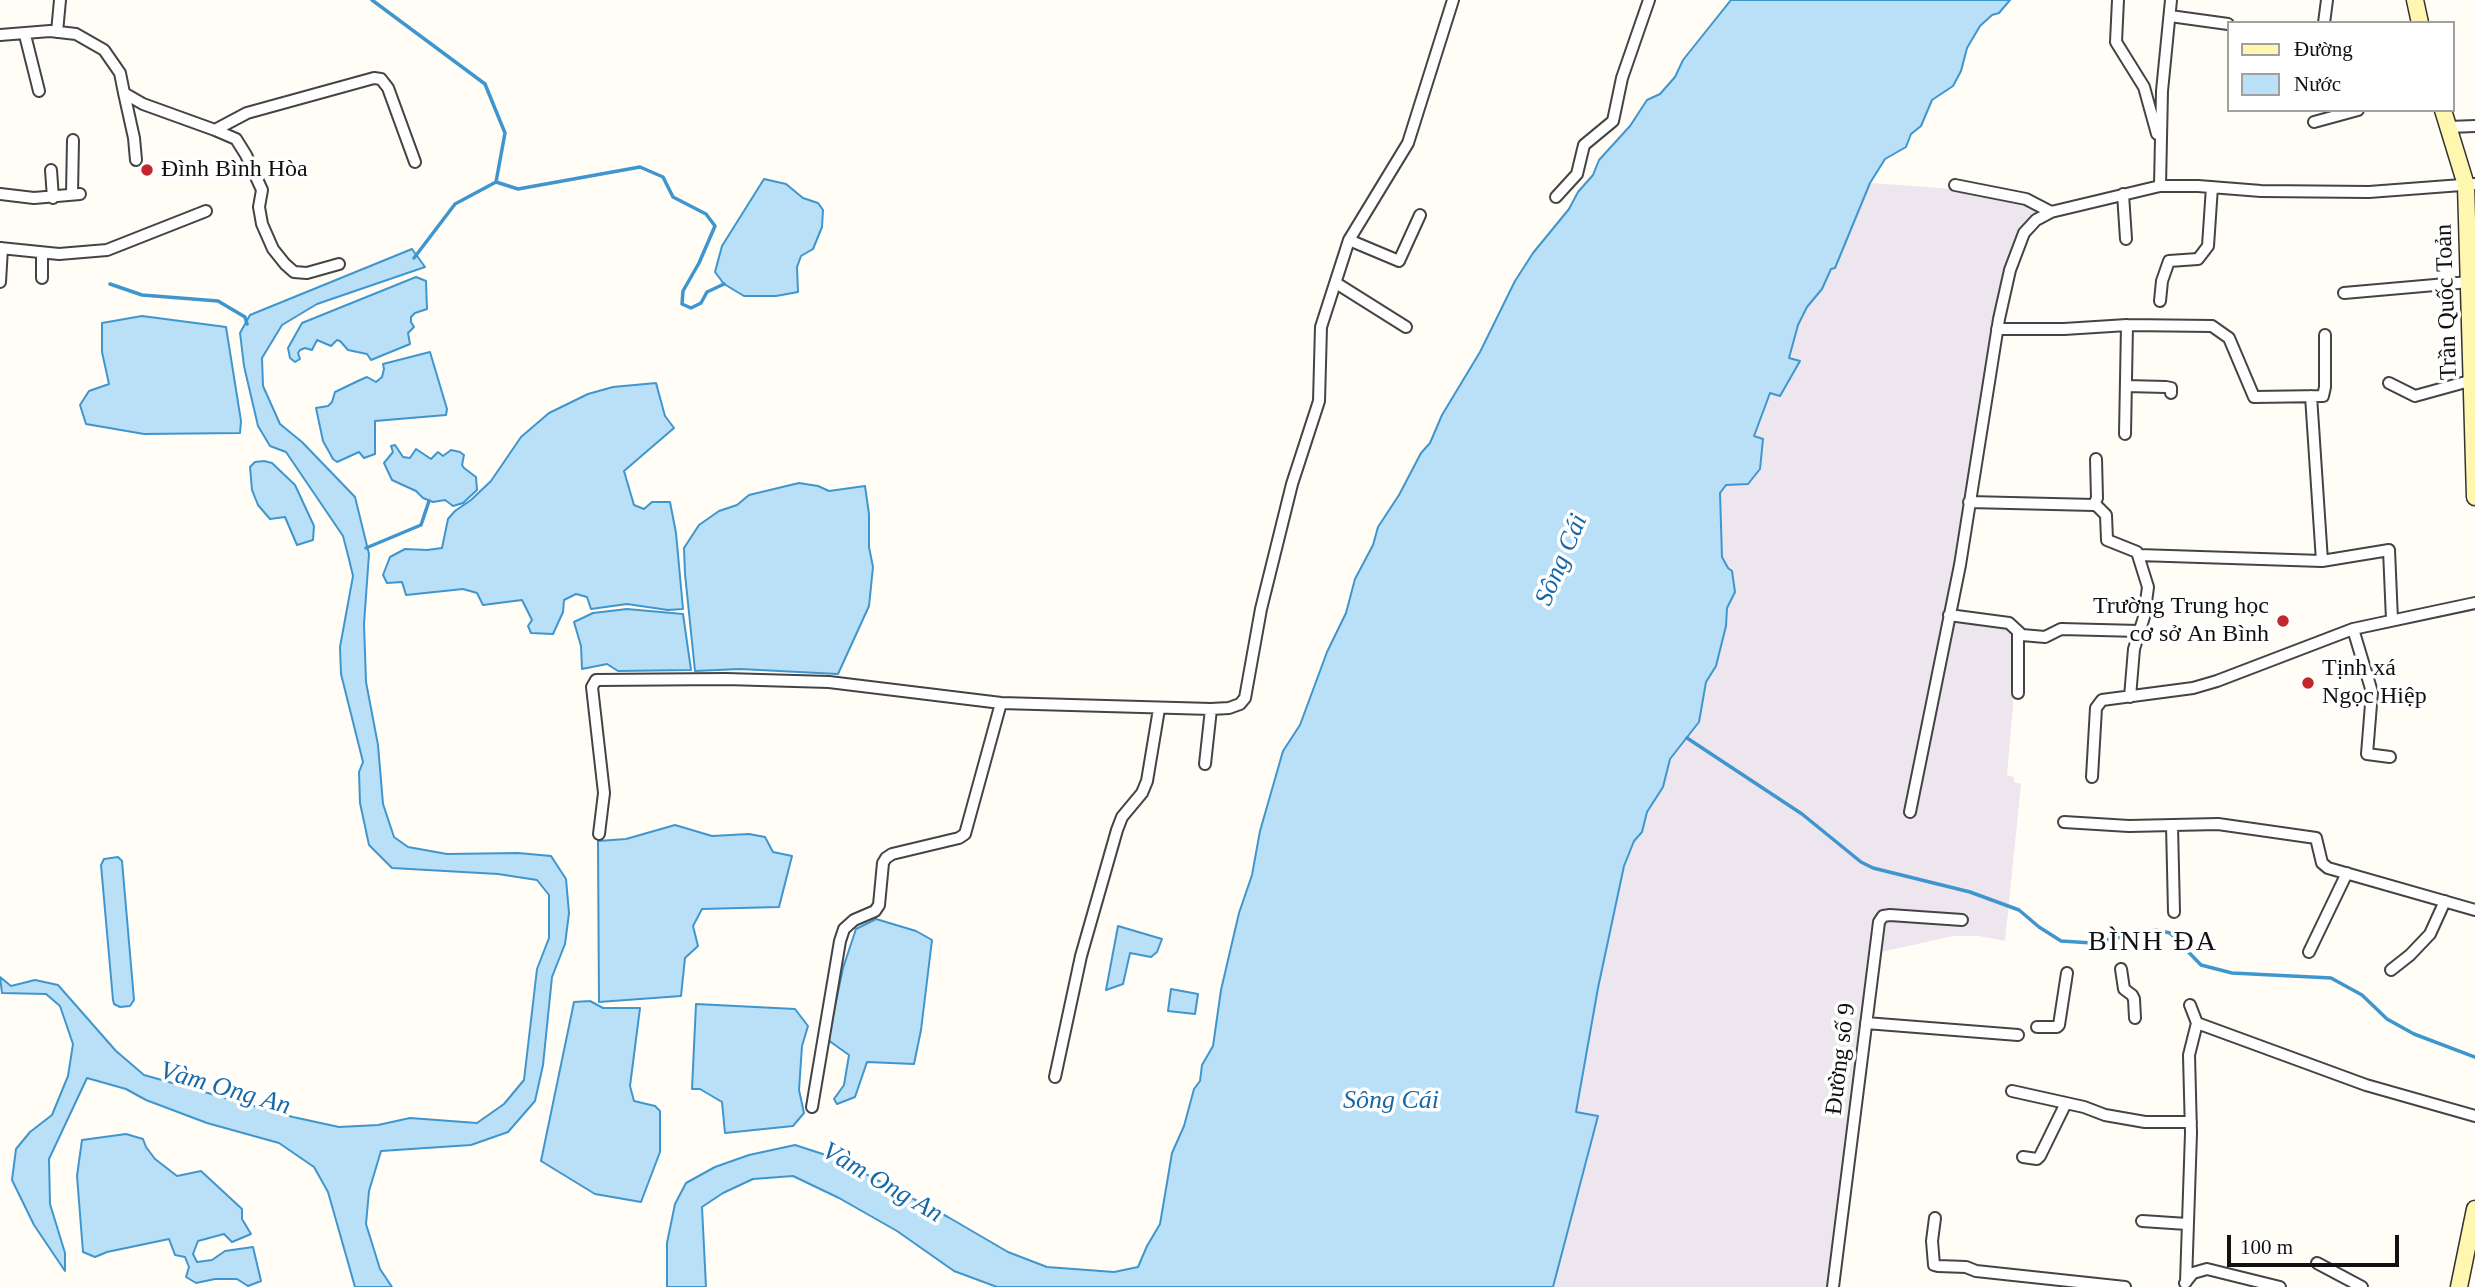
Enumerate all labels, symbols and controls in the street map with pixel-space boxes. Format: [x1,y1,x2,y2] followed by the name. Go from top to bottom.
[2226,21,2454,112] legend
[2294,37,2353,61] text: Đường
[2294,72,2341,96] text: Nước
[161,156,308,184] place label: Đình Bình Hòa
[139,162,155,178] marker: Đình Bình Hòa
[2430,224,2464,380] street label: Trần Quốc Toản
[1529,510,1595,610] water label: Sông Cái
[2093,593,2269,649] place label: Trường Trung học cơ sở An Bình
[2275,613,2291,629] marker: Trường Trung học cơ sở An Bình
[2322,655,2427,711] place label: Tịnh xá Ngọc Hiệp
[2300,675,2316,691] marker: Tịnh xá Ngọc Hiệp
[2089,926,2217,960] district label: BÌNH ĐA
[1820,1001,1862,1117] street label: Đường số 9
[156,1055,294,1123] water label: Vàm Ong An
[1343,1085,1439,1117] water label: Sông Cái
[816,1136,948,1230] water label: Vàm Ong An
[2230,1220,2402,1264] scale bar
[2240,1235,2293,1259] text: 100 m

